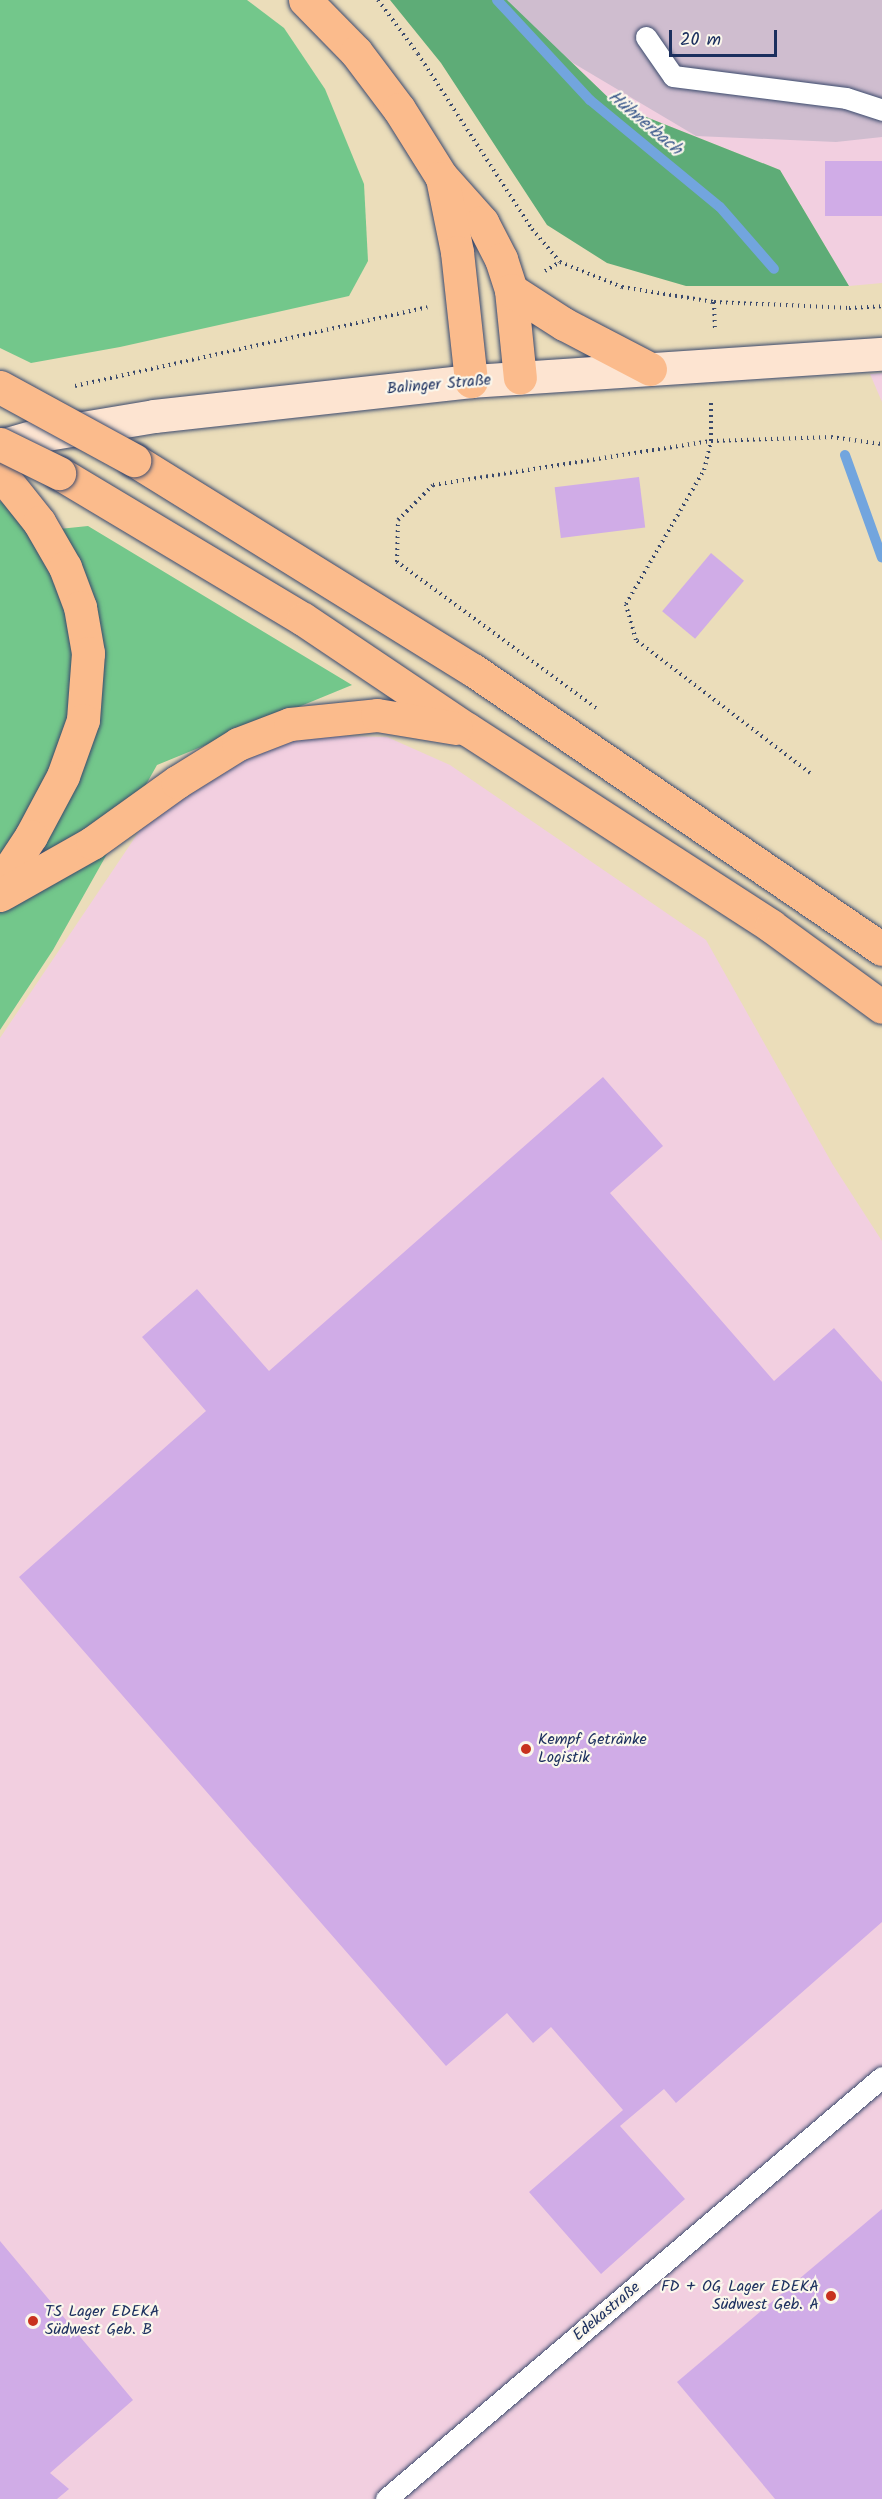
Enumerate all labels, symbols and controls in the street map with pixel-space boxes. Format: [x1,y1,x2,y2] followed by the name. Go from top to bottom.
[672,18,780,56] scale bar
[680,26,721,55] text: 20 m
[603,87,685,161] water label: Hühnerbach
[386,371,492,399] street label: Balinger Straße
[538,1730,647,1768] place label: Kempf Getränke Logistik
[519,1742,533,1756] marker: Kempf Getränke Logistik
[661,2277,819,2315] place label: FD + OG Lager EDEKA Südwest Geb. A
[569,2278,645,2346] street label: Edekastraße
[824,2289,838,2303] marker: FD + OG Lager EDEKA Südwest Geb. A
[45,2302,159,2340] place label: TS Lager EDEKA Südwest Geb. B
[26,2314,40,2328] marker: TS Lager EDEKA Südwest Geb. B

